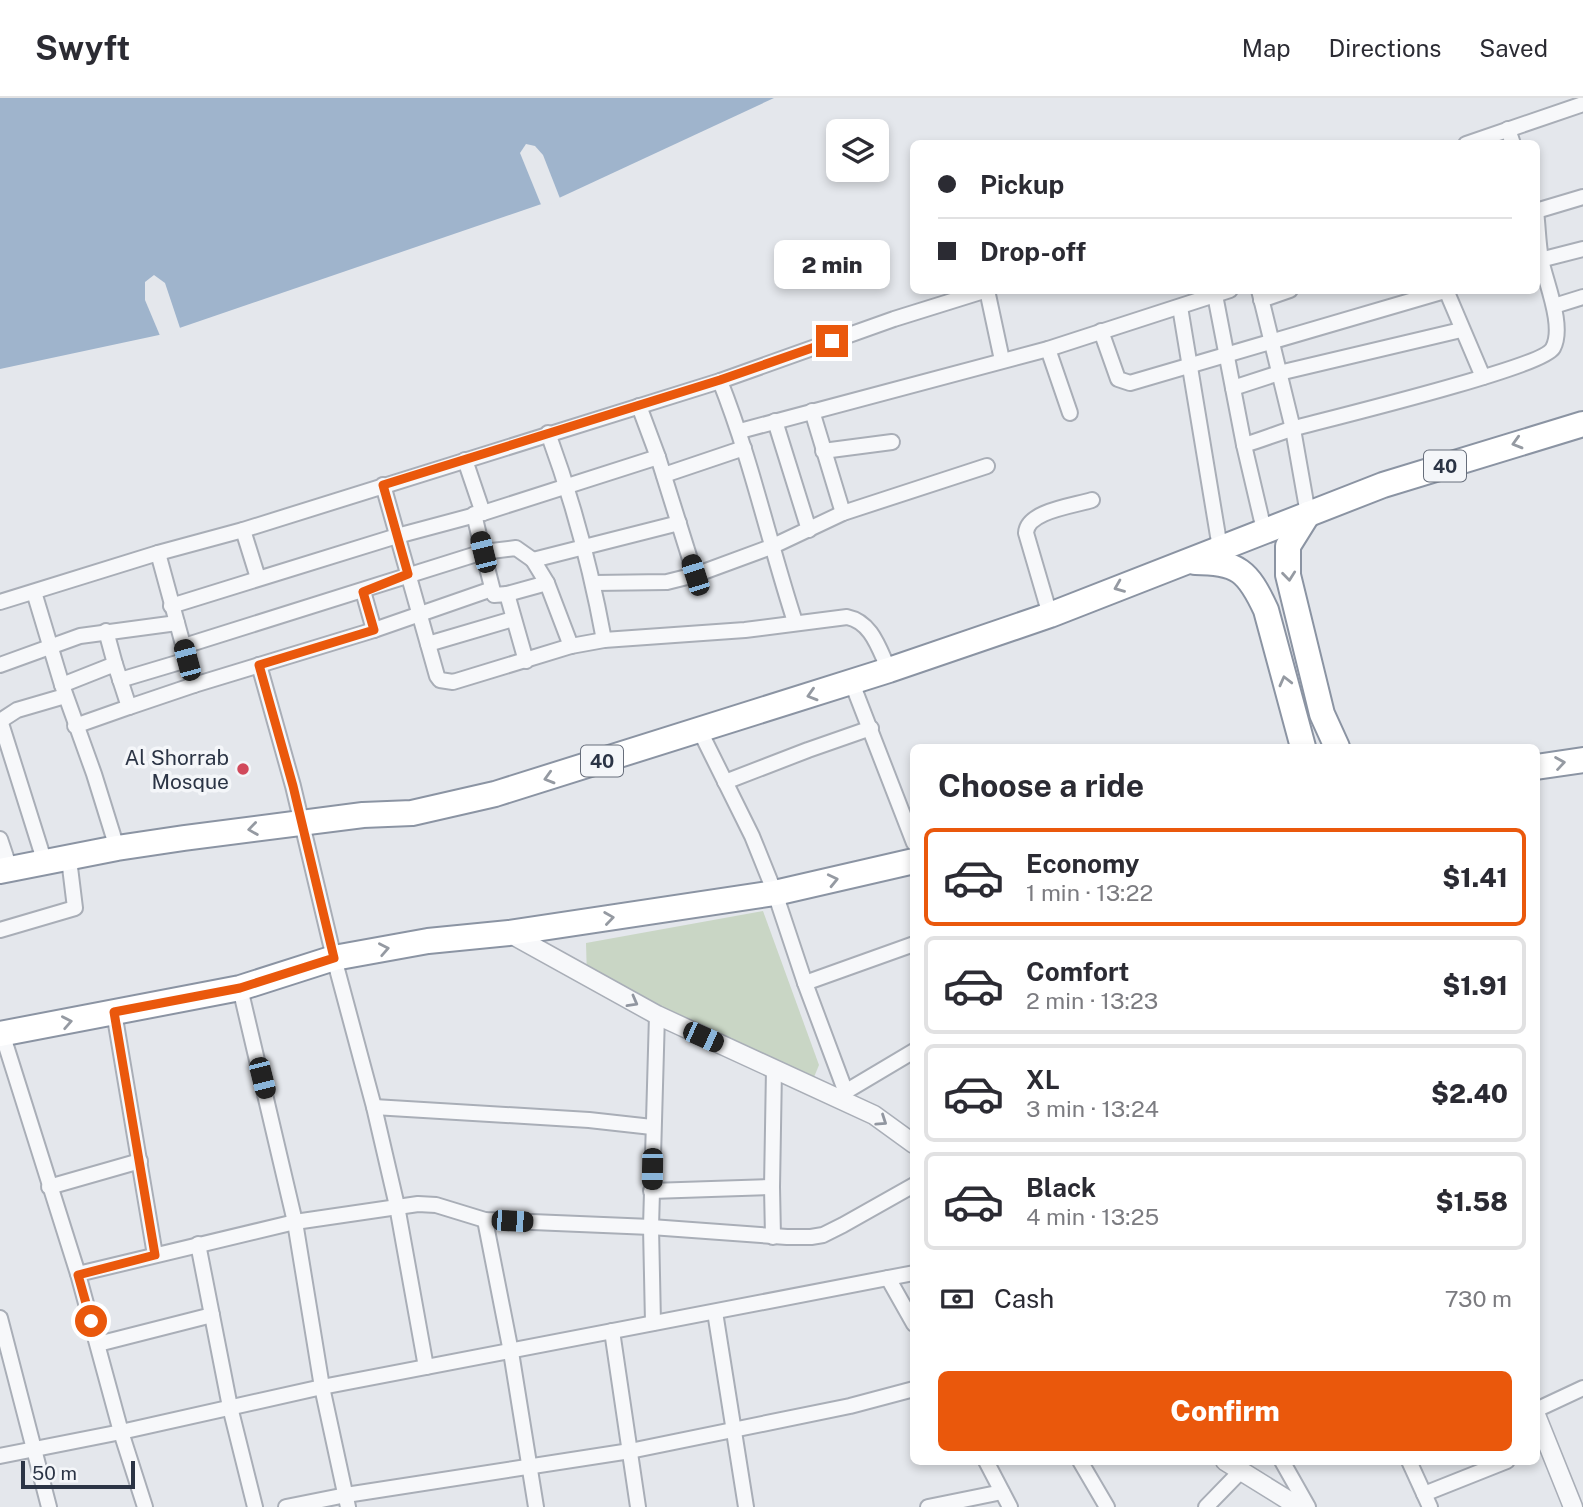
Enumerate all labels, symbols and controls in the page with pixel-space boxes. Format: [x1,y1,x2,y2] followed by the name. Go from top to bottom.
[35,29,130,67] text: Swyft
[1242,34,1291,62] text: Map
[1329,34,1441,62] text: Directions
[1479,34,1548,62] text: Saved
[826,119,889,182] map controls
[826,119,889,182] button: layers
[980,169,1064,200] text: Pickup
[980,236,1086,267] text: Drop-off
[774,240,890,288] callout: 2 min
[801,251,863,278] text: 2 min
[816,325,848,357] route end
[1512,435,1524,449] one-way arrow
[1424,450,1466,482] road number: 40
[468,529,499,575] car
[679,552,712,598] car
[1281,571,1296,582] one-way arrow
[1114,578,1126,592] one-way arrow
[172,637,203,683] car
[1279,675,1293,687] one-way arrow
[807,686,819,701] one-way arrow
[124,745,229,794] place label: Al Shorrab Mosque
[581,746,623,776] road number: 40
[1554,756,1566,771] one-way arrow
[235,761,251,777] marker: Al Shorrab Mosque
[938,767,1144,804] text: Choose a ride
[543,769,555,784] one-way arrow
[247,822,259,837] one-way arrow
[942,846,1005,909] icon: car
[1026,848,1139,879] text: Economy
[1442,862,1508,893] text: $1.41
[827,873,839,888] one-way arrow
[1026,879,1153,906] text: 1 min · 13:22
[603,911,615,926] one-way arrow
[378,942,390,957] one-way arrow
[942,954,1005,1017] icon: car
[1026,956,1129,987] text: Comfort
[1442,970,1508,1001] text: $1.91
[1026,987,1158,1014] text: 2 min · 13:23
[625,994,638,1007] one-way arrow
[61,1015,73,1030] one-way arrow
[680,1019,727,1055] car
[247,1055,278,1101] car
[942,1062,1005,1125] icon: car
[1026,1064,1060,1095] text: XL
[1431,1078,1508,1109] text: $2.40
[1026,1095,1159,1122] text: 3 min · 13:24
[874,1113,887,1125] one-way arrow
[642,1148,663,1190] car
[942,1170,1005,1233] icon: car
[1026,1172,1096,1203] text: Black
[1435,1186,1508,1217] text: $1.58
[1026,1203,1159,1230] text: 4 min · 13:25
[491,1209,534,1233] car
[938,1280,976,1318] icon: cash
[994,1283,1054,1314] text: Cash
[1445,1285,1512,1312] text: 730 m
[75,1305,107,1337] route start
[938,1371,1512,1451] button: Confirm
[21,1458,135,1490] scale bar
[32,1462,77,1484] text: 50 m

